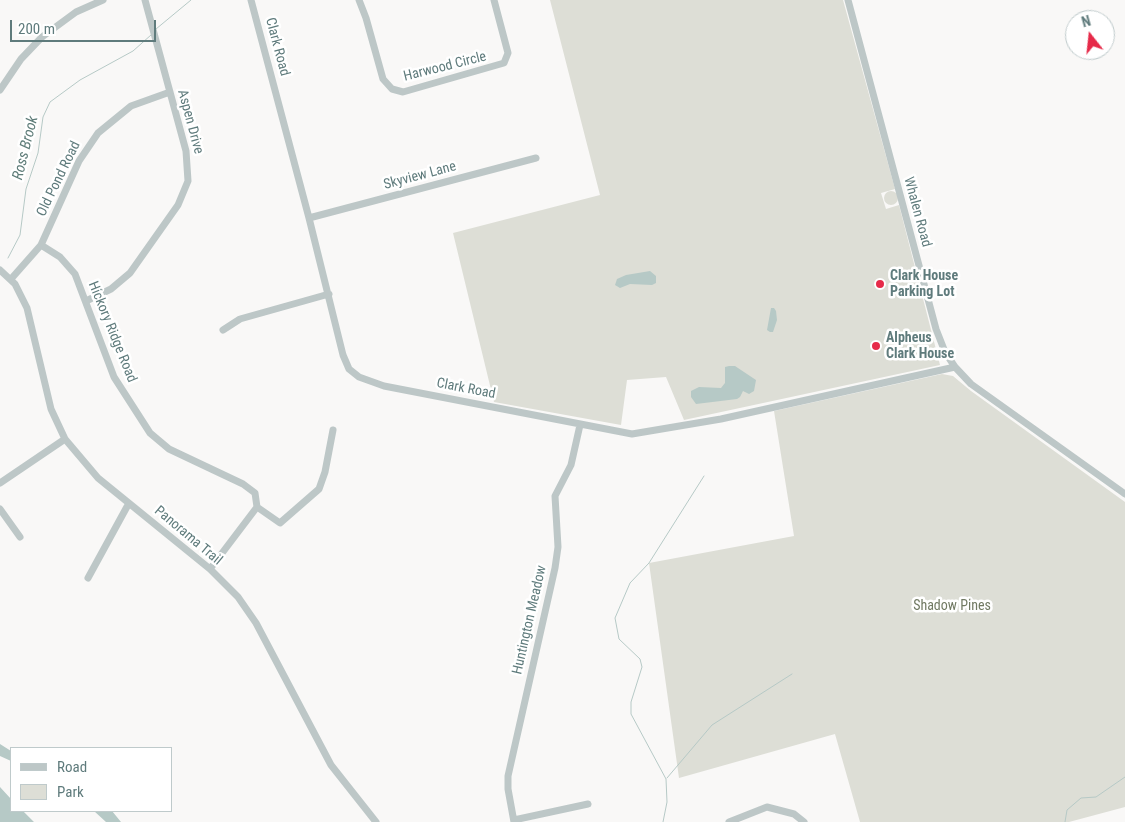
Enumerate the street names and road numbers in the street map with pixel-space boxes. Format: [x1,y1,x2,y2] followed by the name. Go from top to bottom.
[261,16,293,78] street label: Clark Road
[402,49,488,85] street label: Harwood Circle
[173,88,207,156] street label: Aspen Drive
[34,139,84,219] street label: Old Pond Road
[382,158,458,194] street label: Skyview Lane
[900,175,934,249] street label: Whalen Road
[84,279,140,385] street label: Hickory Ridge Road
[435,375,497,403] street label: Clark Road
[151,503,225,569] street label: Panorama Trail
[509,564,551,676] street label: Huntington Meadow

